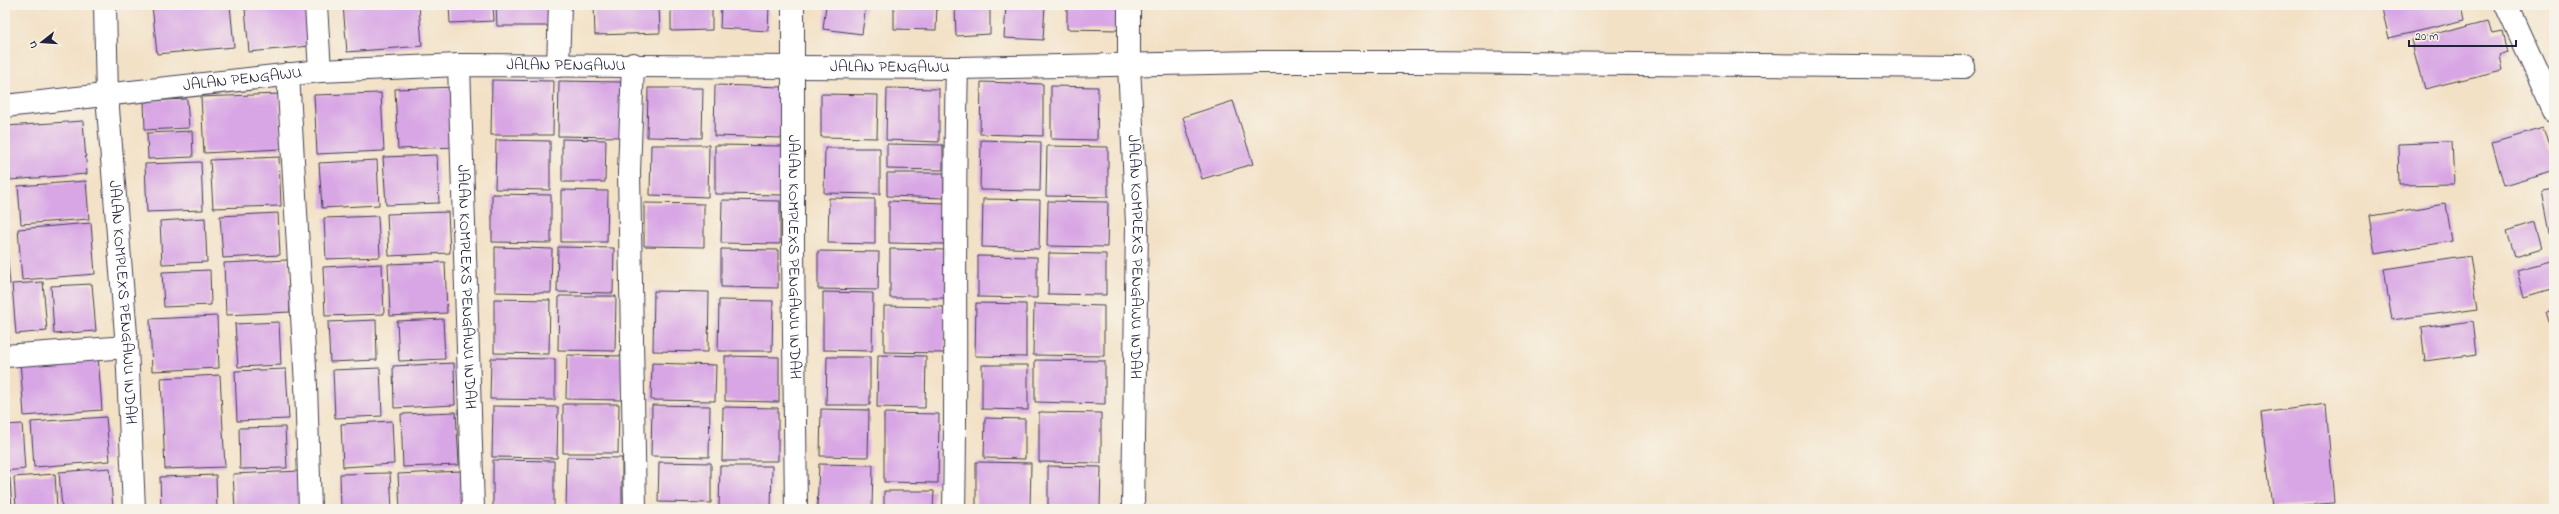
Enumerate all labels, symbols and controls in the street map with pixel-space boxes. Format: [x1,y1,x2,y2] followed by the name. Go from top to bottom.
[22,22,62,62] north arrow
[2409,22,2516,48] scale bar
[2415,28,2438,46] text: 20 m
[25,39,42,50] text: U
[506,53,626,78] street label: JALAN PENGAWU
[830,55,950,80] street label: JALAN PENGAWU
[182,61,303,98] street label: JALAN PENGAWU
[1120,134,1149,379] street label: JALAN KOMPLEXS PENGAWU INDAH
[781,135,807,379] street label: JALAN KOMPLEXS PENGAWU INDAH
[450,164,482,409] street label: JALAN KOMPLEXS PENGAWU INDAH
[102,180,142,425] street label: JALAN KOMPLEXS PENGAWU INDAH

